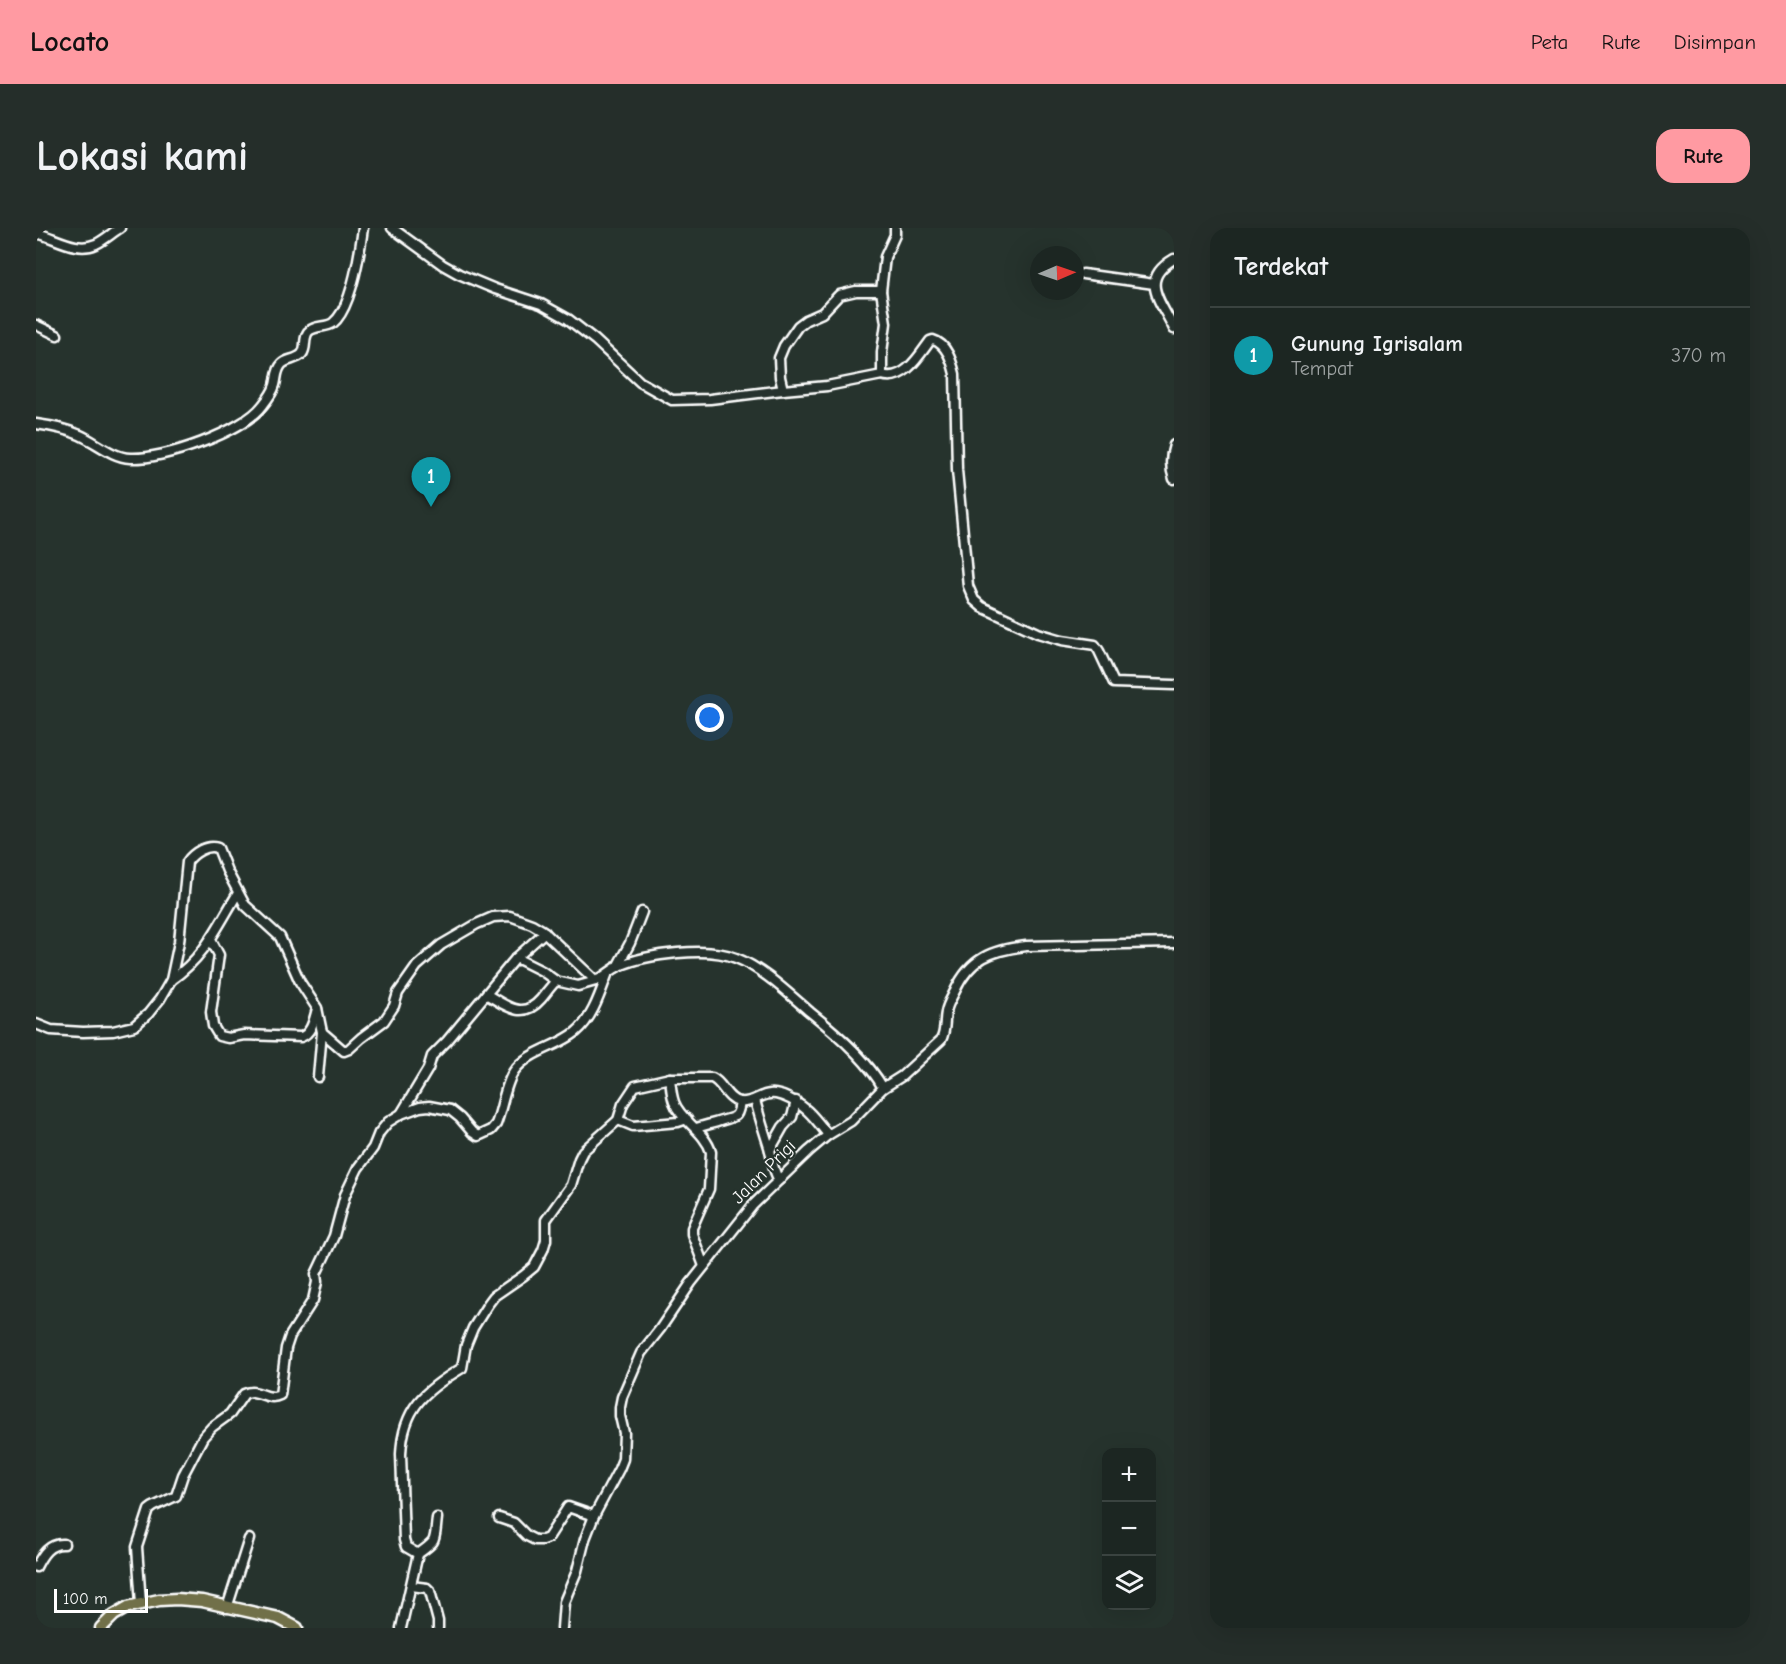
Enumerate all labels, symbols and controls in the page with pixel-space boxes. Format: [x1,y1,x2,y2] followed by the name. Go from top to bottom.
[30,26,109,58] text: Locato
[1531,30,1568,54] text: Peta
[1601,30,1641,54] text: Rute
[1674,30,1756,54] text: Disimpan
[1656,129,1750,183] button: Rute
[36,132,248,181] text: Lokasi kami
[1030,246,1084,300] north arrow
[1234,252,1328,282] text: Terdekat
[1291,331,1463,357] text: Gunung Igrisalam
[1250,344,1257,367] text: 1
[1671,344,1726,367] text: 370 m
[1291,357,1353,380] text: Tempat
[412,458,450,507] pin: 1
[695,703,724,732] your location
[728,1136,800,1208] street label: Jalan Prigi
[1102,1448,1156,1610] map controls
[1102,1448,1156,1502] button: +
[1102,1502,1156,1556] button: −
[1102,1556,1156,1610] button: layers
[54,1586,148,1614] scale bar
[63,1590,107,1608] text: 100 m

